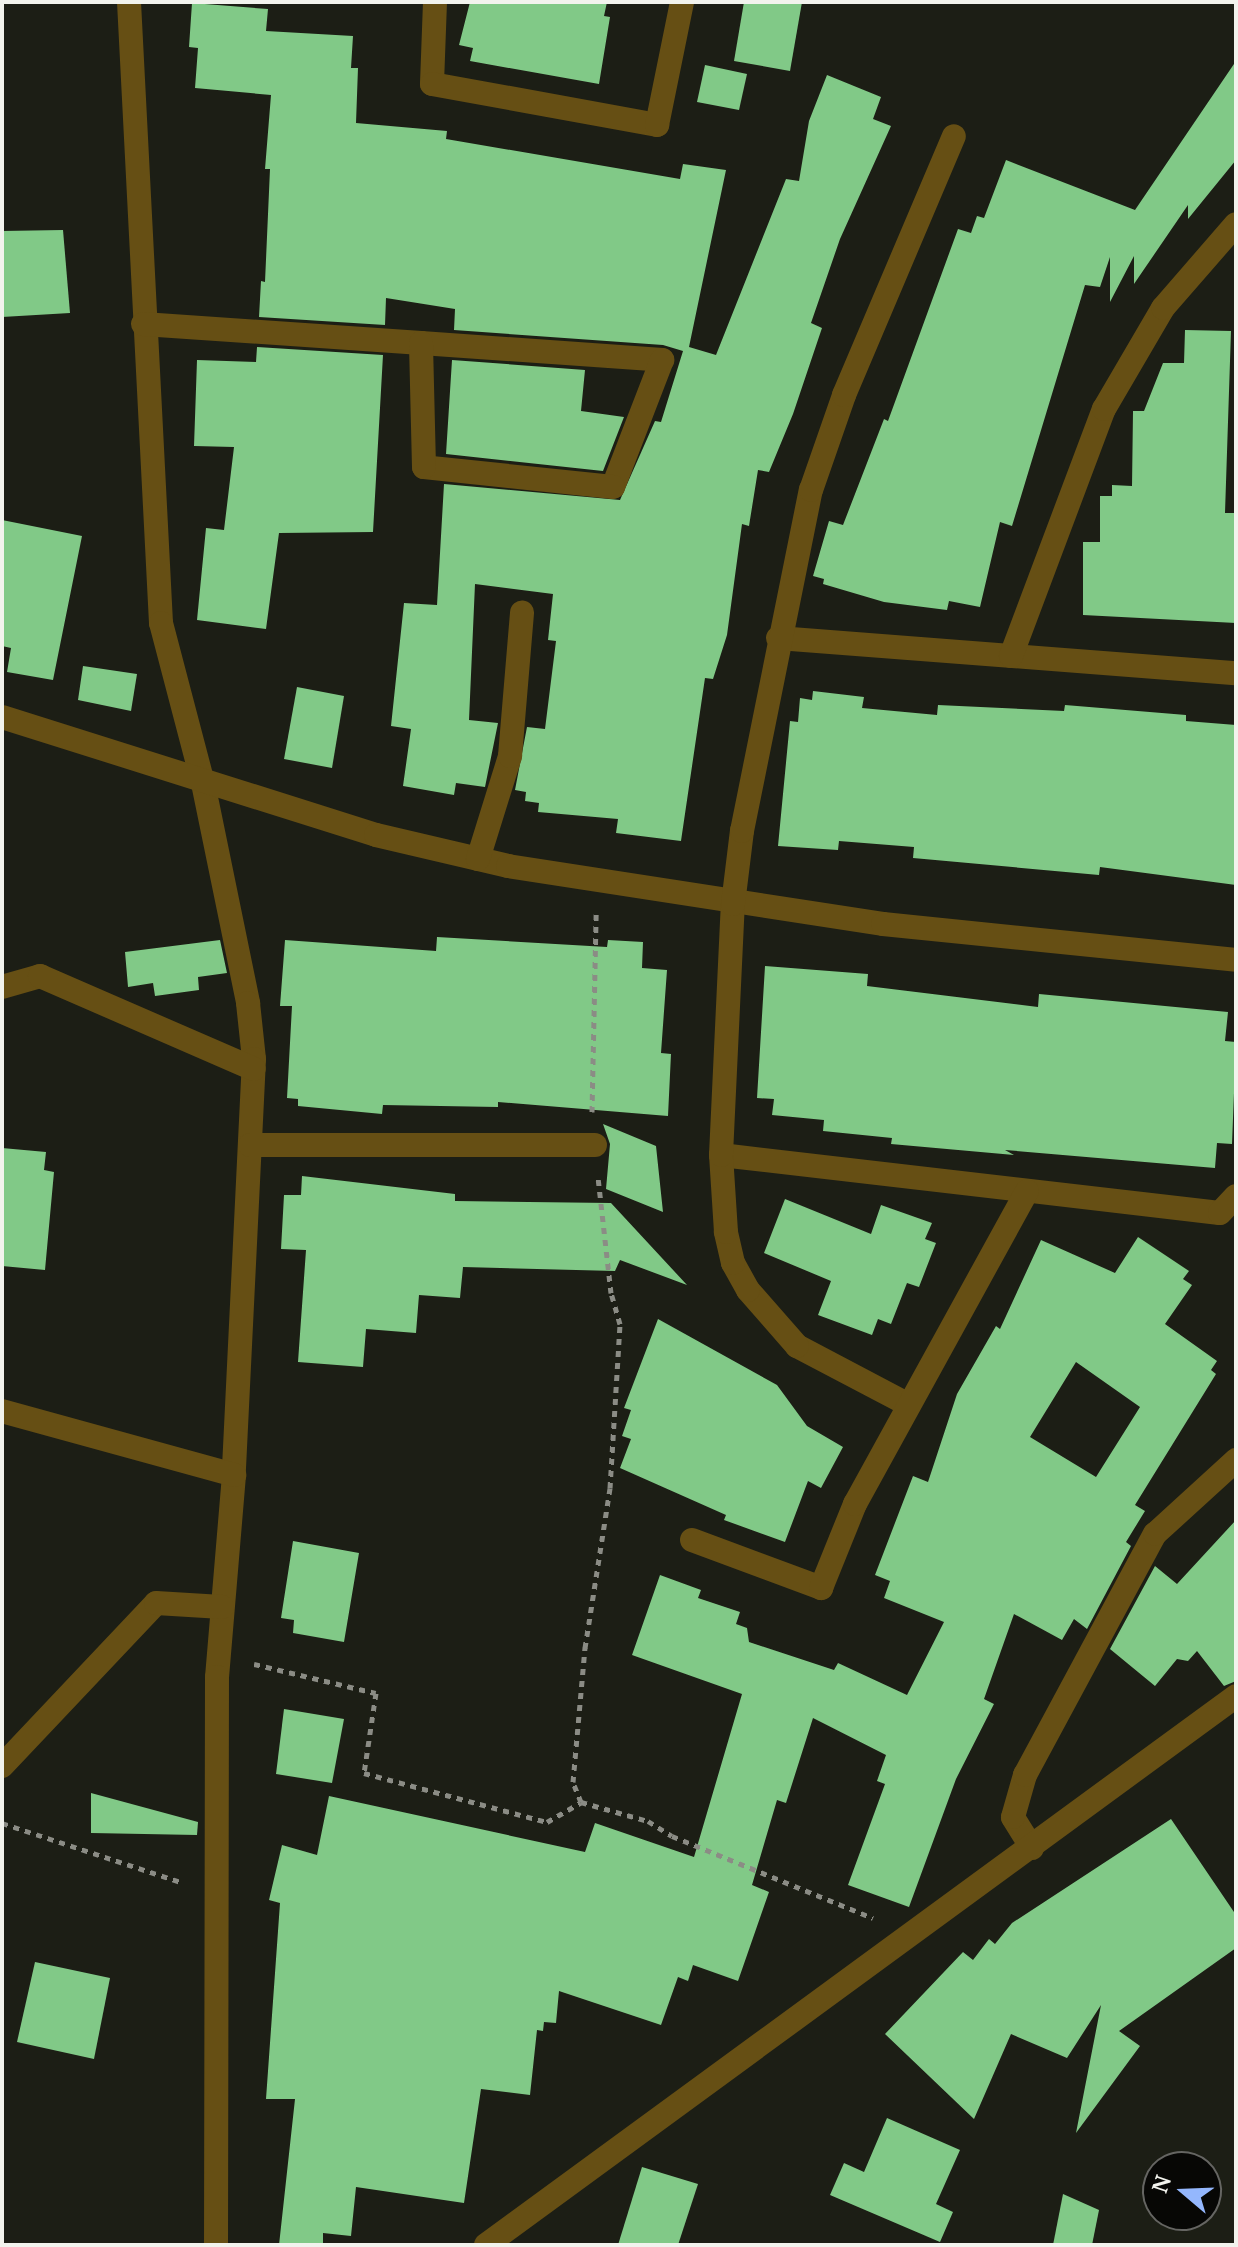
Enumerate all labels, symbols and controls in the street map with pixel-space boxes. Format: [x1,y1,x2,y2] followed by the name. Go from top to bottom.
[1142,2151,1222,2231] north arrow
[1144,2171,1177,2196] text: N

